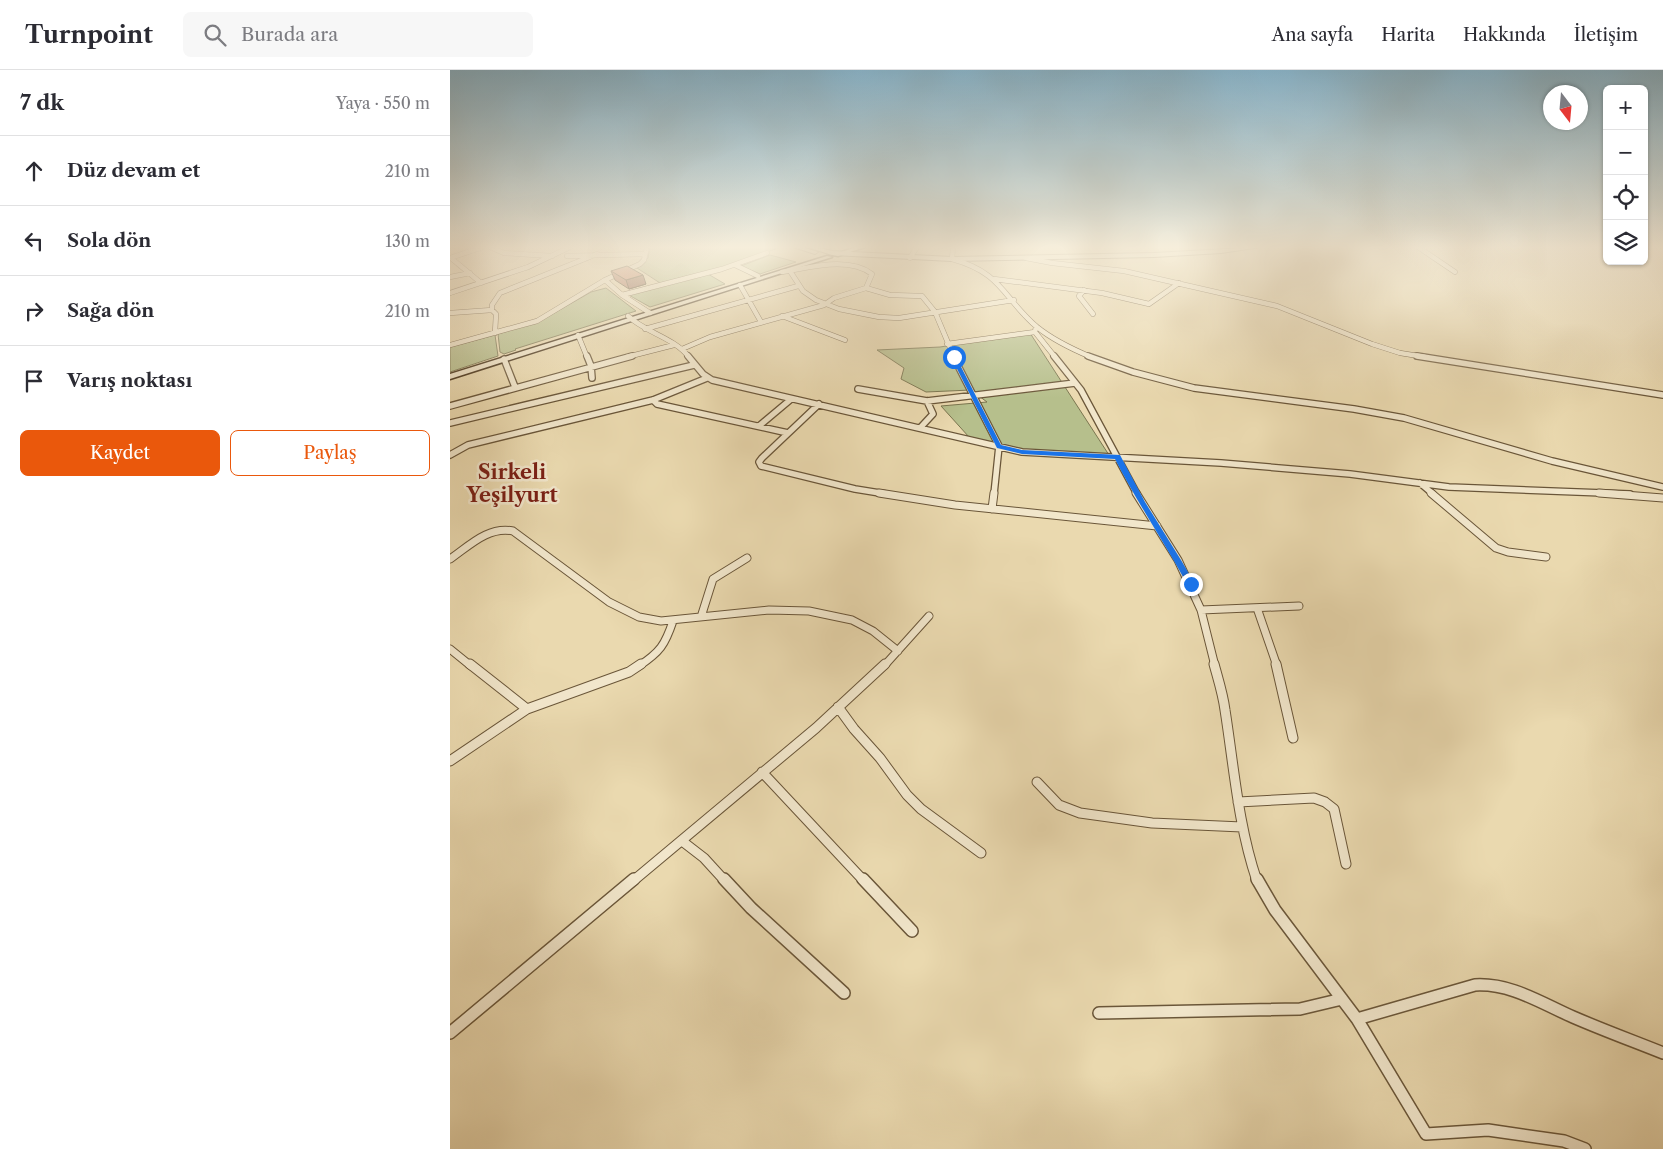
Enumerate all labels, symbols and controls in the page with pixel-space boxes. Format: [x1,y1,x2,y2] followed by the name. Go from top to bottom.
[183,12,533,57] search box
[25,20,153,49] text: Turnpoint
[201,21,229,49] icon: search
[241,23,338,46] text: Burada ara
[1272,24,1353,46] text: Ana sayfa
[1381,24,1435,46] text: Harita
[1463,24,1546,46] text: Hakkında
[1574,24,1638,46] text: İletişim
[1543,85,1588,130] north arrow
[1603,85,1648,265] map controls
[1603,85,1648,130] button: +
[20,90,64,115] text: 7 dk
[336,93,430,113] text: Yaya · 550 m
[1603,130,1648,175] button: −
[20,157,48,185] icon: ahead
[67,159,200,182] text: Düz devam et
[385,161,430,181] text: 210 m
[1603,175,1648,220] button: locate
[1603,220,1648,265] button: layers
[20,227,48,255] icon: left
[67,229,151,252] text: Sola dön
[385,231,430,251] text: 130 m
[20,297,48,325] icon: right
[67,299,154,322] text: Sağa dön
[385,301,430,321] text: 210 m
[943,346,966,369] route start
[20,367,48,395] icon: arrive
[67,369,192,392] text: Varış noktası
[20,430,220,476] button: Kaydet
[230,430,430,476] button: Paylaş
[465,460,558,507] district label: Sirkeli Yeşilyurt
[1180,573,1203,596] route end

